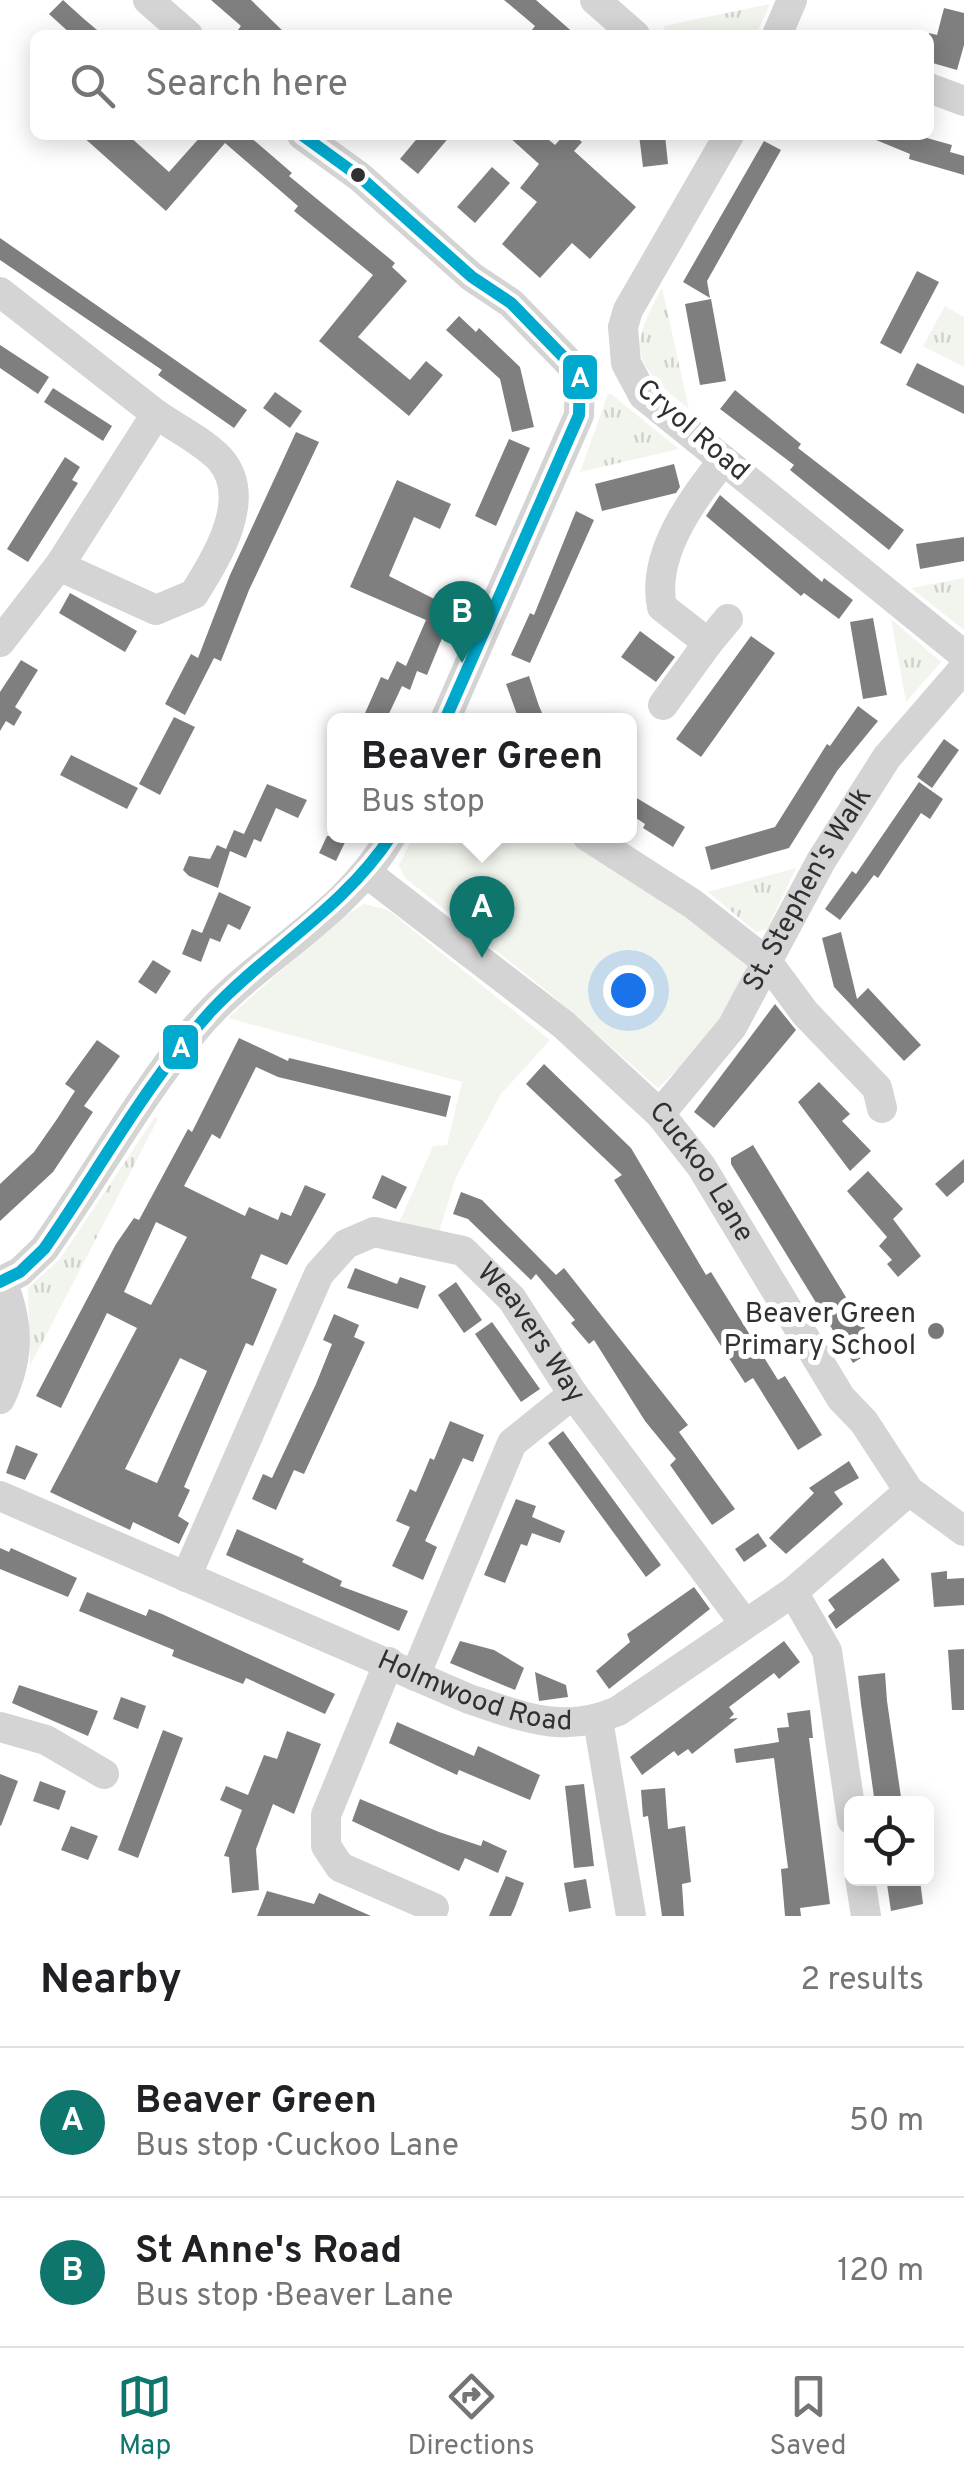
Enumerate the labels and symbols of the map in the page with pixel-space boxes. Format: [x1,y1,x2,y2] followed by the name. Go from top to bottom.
[348,165,368,185] unlabelled marker
[561,353,599,401] line badge: A
[570,362,590,398] text: A
[628,372,756,490] street label: Cryol Road
[430,580,494,663] pin: B
[736,781,881,998] street label: St. Stephen's Walk
[450,876,514,958] pin: A
[603,965,654,1016] your location
[161,1023,200,1071] line badge: A
[171,1032,191,1068] text: A
[641,1094,761,1249] street label: Cuckoo Lane
[468,1256,592,1411] street label: Weavers Way
[724,1297,916,1365] place label: Beaver Green Primary School
[925,1320,947,1342] marker: Beaver Green Primary School
[371,1643,572,1740] street label: Holmwood Road

